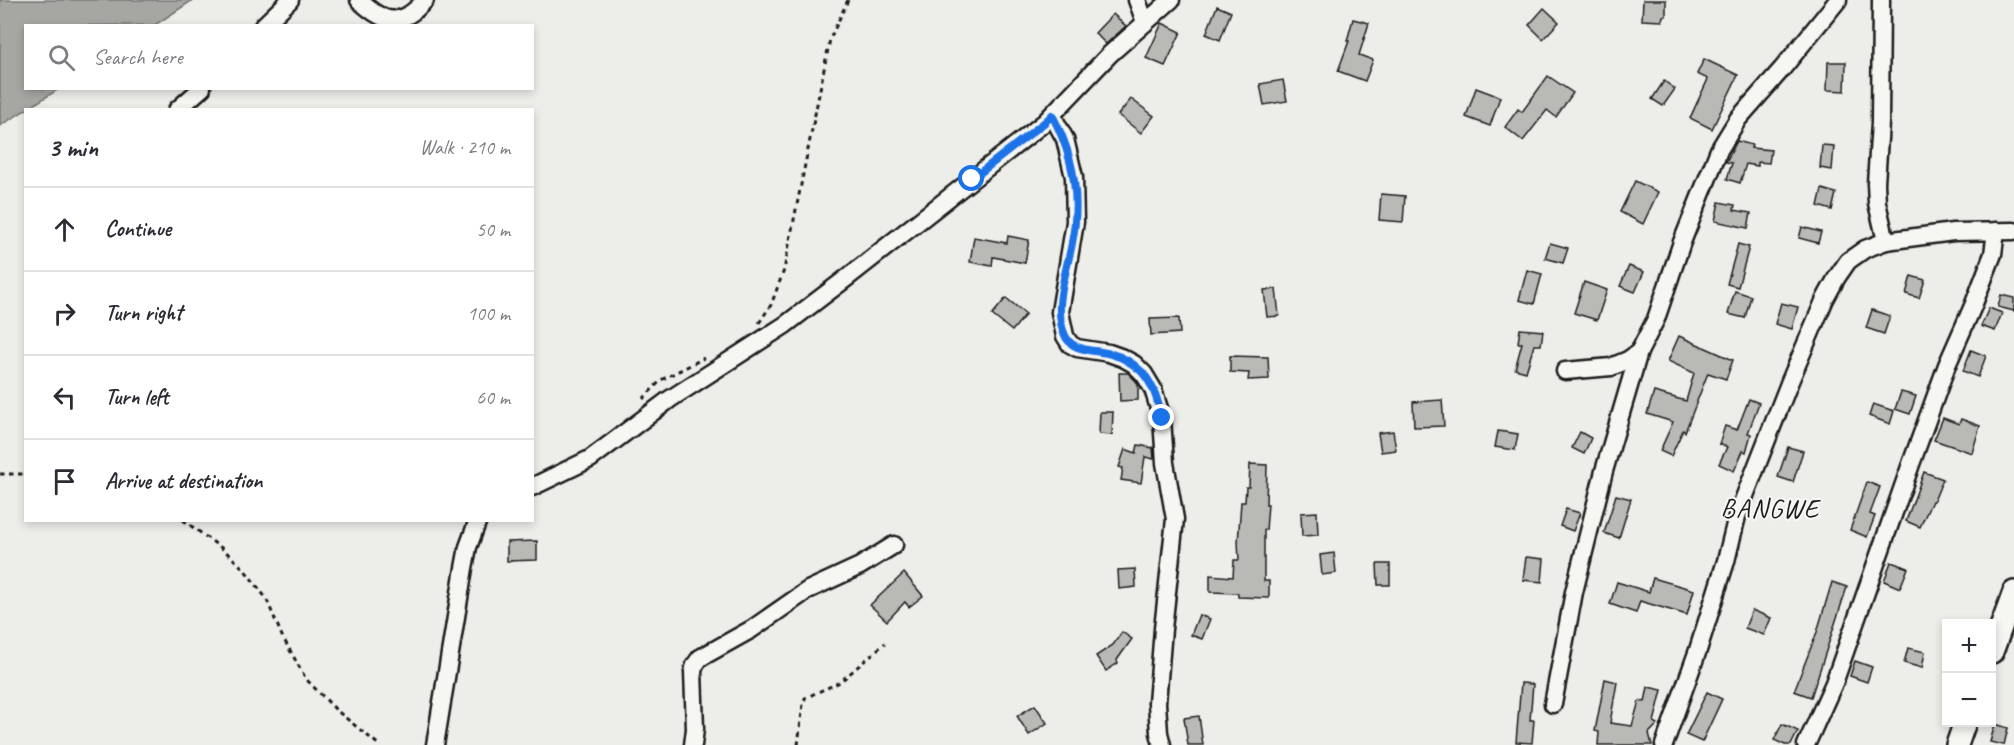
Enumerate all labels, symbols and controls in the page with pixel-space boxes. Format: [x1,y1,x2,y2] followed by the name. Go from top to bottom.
[24,24,534,90] search box
[45,41,78,74] icon: search
[93,43,183,71] text: Search here
[48,131,98,164] text: 3 min
[420,135,510,160] text: Walk · 210 m
[958,165,984,191] route start
[48,213,81,246] icon: ahead
[105,215,171,243] text: Continue
[476,217,510,242] text: 50 m
[48,297,81,330] icon: right
[105,299,182,327] text: Turn right
[467,301,510,326] text: 100 m
[48,381,81,414] icon: left
[105,383,169,411] text: Turn left
[476,385,510,410] text: 60 m
[1148,404,1174,430] route end
[48,465,81,498] icon: arrive
[105,467,262,495] text: Arrive at destination
[1720,491,1822,525] district label: BANGWE
[1942,619,1996,727] map controls
[1942,619,1996,673] button: +
[1942,673,1996,727] button: −

